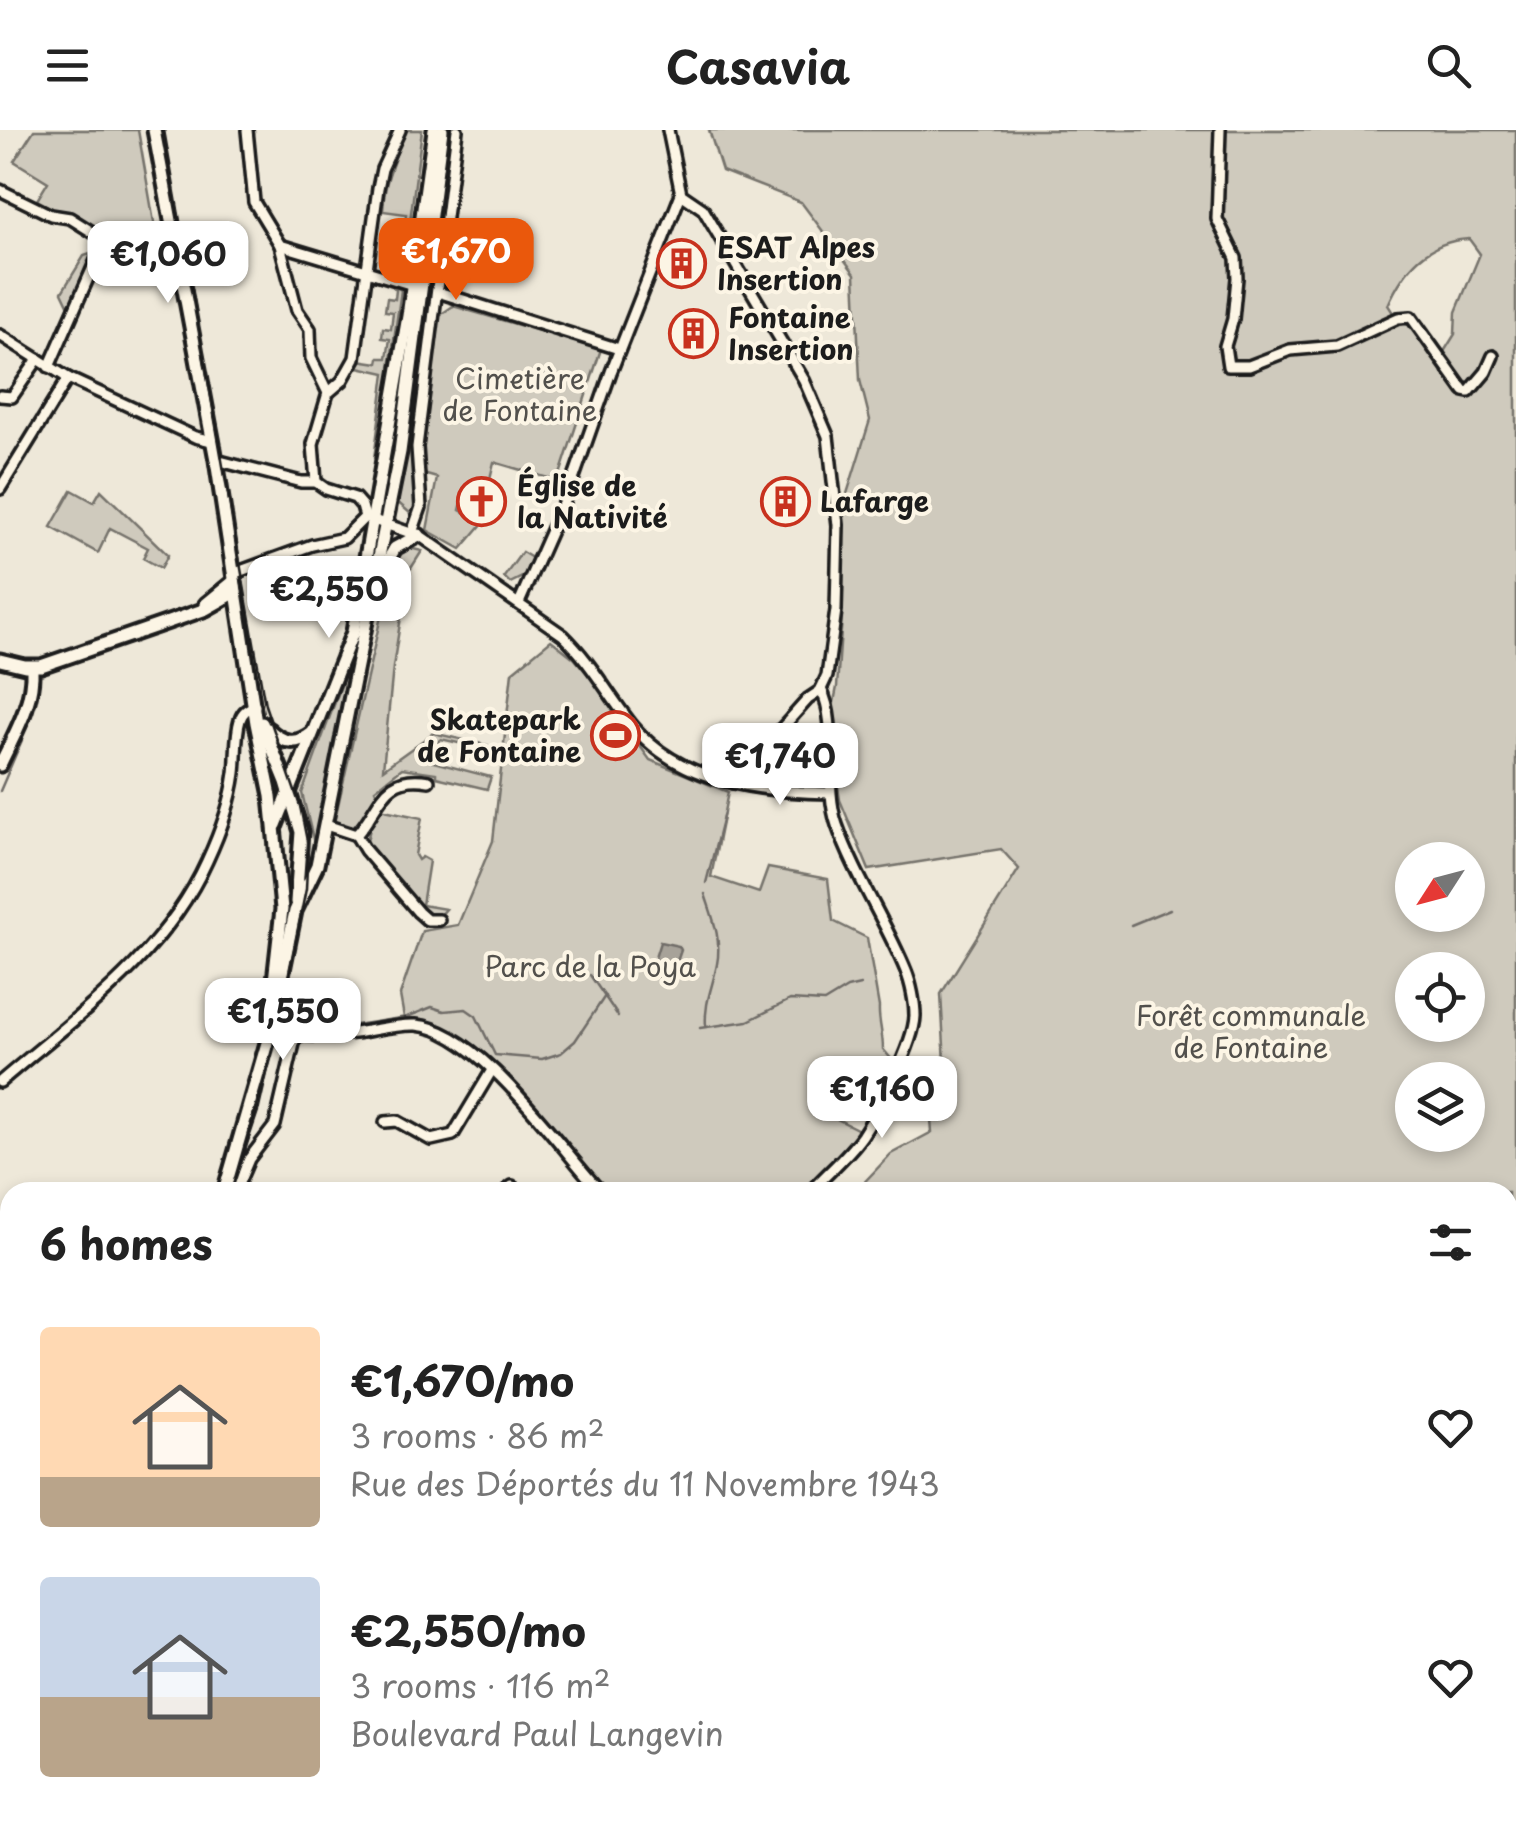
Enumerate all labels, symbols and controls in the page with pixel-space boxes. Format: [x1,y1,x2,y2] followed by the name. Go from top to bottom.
[666,31,850,99] text: Casavia
[40,38,95,93] icon: menu
[1421,38,1476,93] icon: search
[375,218,537,303] pin: €1,670
[87,221,249,306] pin: €1,060
[717,225,875,300] place label: ESAT Alpes Insertion
[401,226,511,274] text: €1,670
[109,229,227,277] text: €1,060
[656,238,708,290] building icon: ESAT Alpes Insertion
[728,295,854,370] place label: Fontaine Insertion
[667,308,719,360] building icon: Fontaine Insertion
[442,356,598,431] park label: Cimetière de Fontaine
[517,463,668,538] place label: Église de la Nativité
[456,476,508,528] church icon: Église de la Nativité
[759,476,811,528] building icon: Lafarge
[820,479,929,522] place label: Lafarge
[248,556,410,641] pin: €2,550
[269,564,389,612] text: €2,550
[417,697,581,772] place label: Skatepark de Fontaine
[590,710,642,762] sports icon: Skatepark de Fontaine
[699,723,861,808] pin: €1,740
[724,731,836,779] text: €1,740
[1395,842,1485,932] north arrow
[1395,842,1485,1152] map controls
[484,944,696,987] park label: Parc de la Poya
[1395,952,1485,1042] button: locate
[202,978,364,1063] pin: €1,550
[227,986,339,1034] text: €1,550
[1136,993,1366,1068] park label: Forêt communale de Fontaine
[801,1056,963,1141] pin: €1,160
[1395,1062,1485,1152] button: layers
[829,1064,935,1112] text: €1,160
[40,1211,213,1274] text: 6 homes
[1423,1215,1478,1270] icon: filters
[350,1348,574,1411] text: €1,670/mo
[120,1367,240,1487] icon: home
[1423,1400,1478,1455] icon: heart
[350,1411,605,1459] text: 3 rooms · 86 m²
[350,1459,940,1507] text: Rue des Déportés du 11 Novembre 1943
[350,1598,586,1661] text: €2,550/mo
[120,1617,240,1737] icon: home
[1423,1650,1478,1705] icon: heart
[350,1661,611,1709] text: 3 rooms · 116 m²
[350,1709,724,1757] text: Boulevard Paul Langevin

